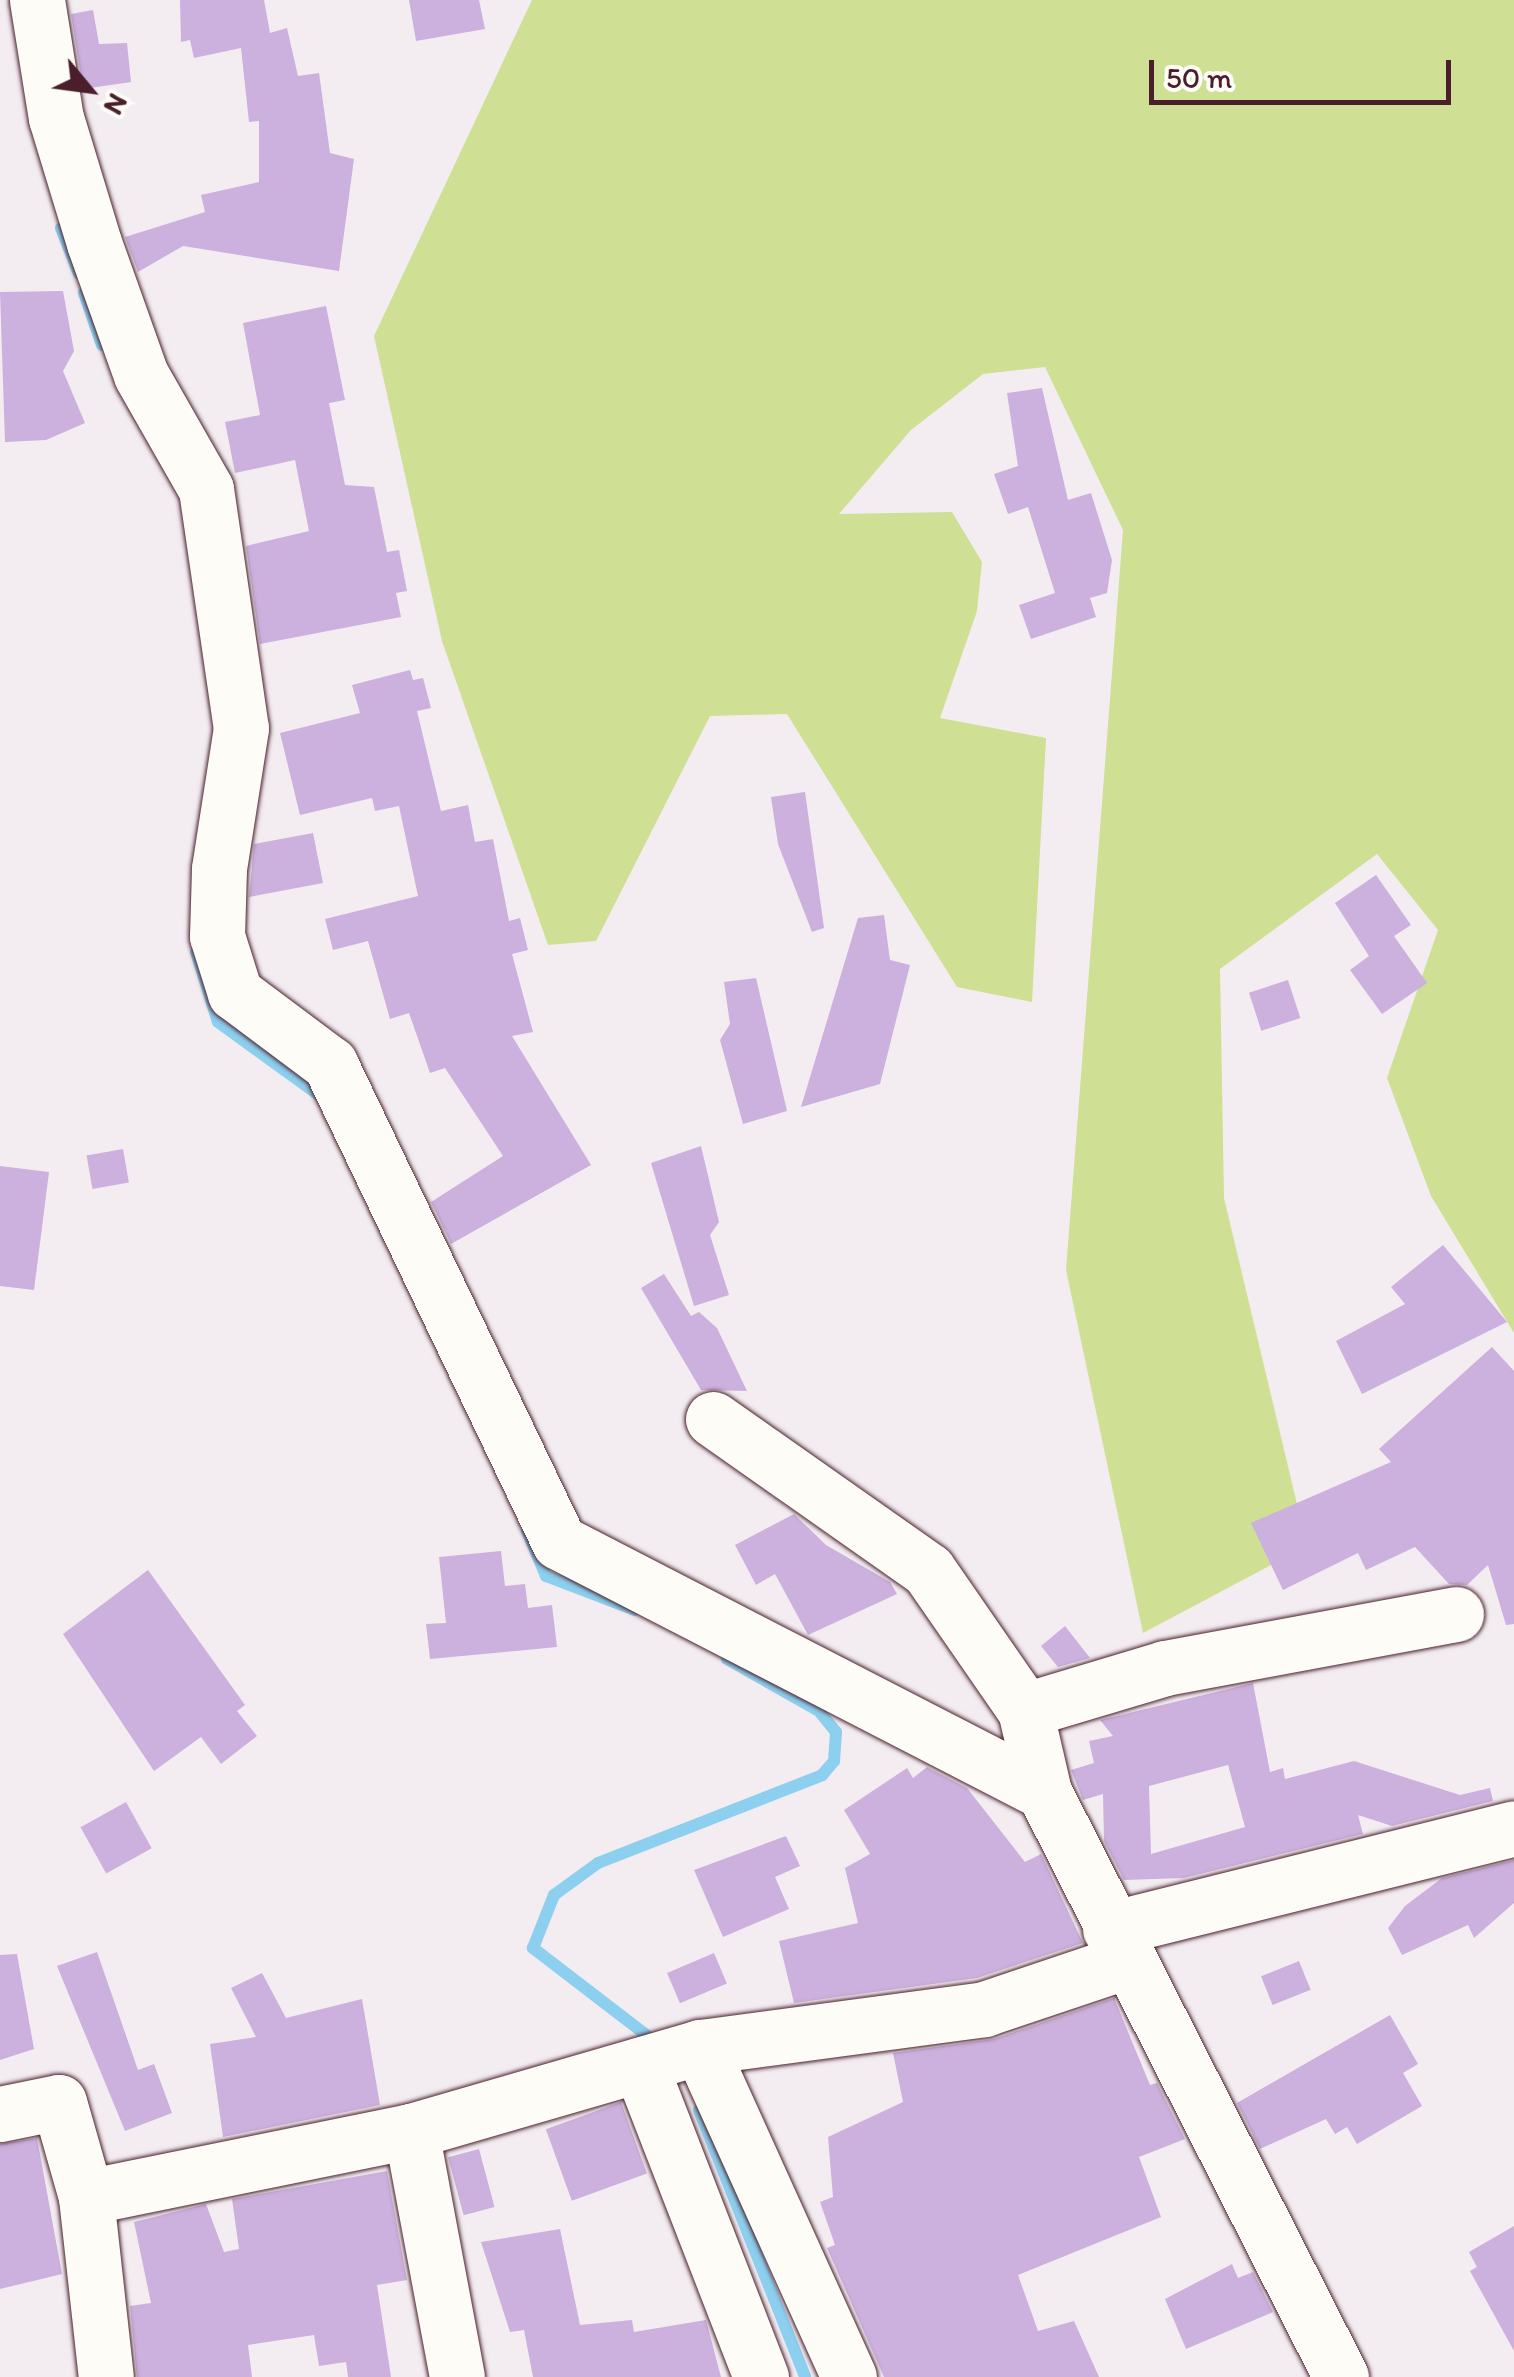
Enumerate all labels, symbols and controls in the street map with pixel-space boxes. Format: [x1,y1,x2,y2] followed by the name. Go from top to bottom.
[40,40,140,140] north arrow
[1154,40,1456,102] scale bar
[1166,59,1232,96] text: 50 m
[97,88,136,121] text: N

